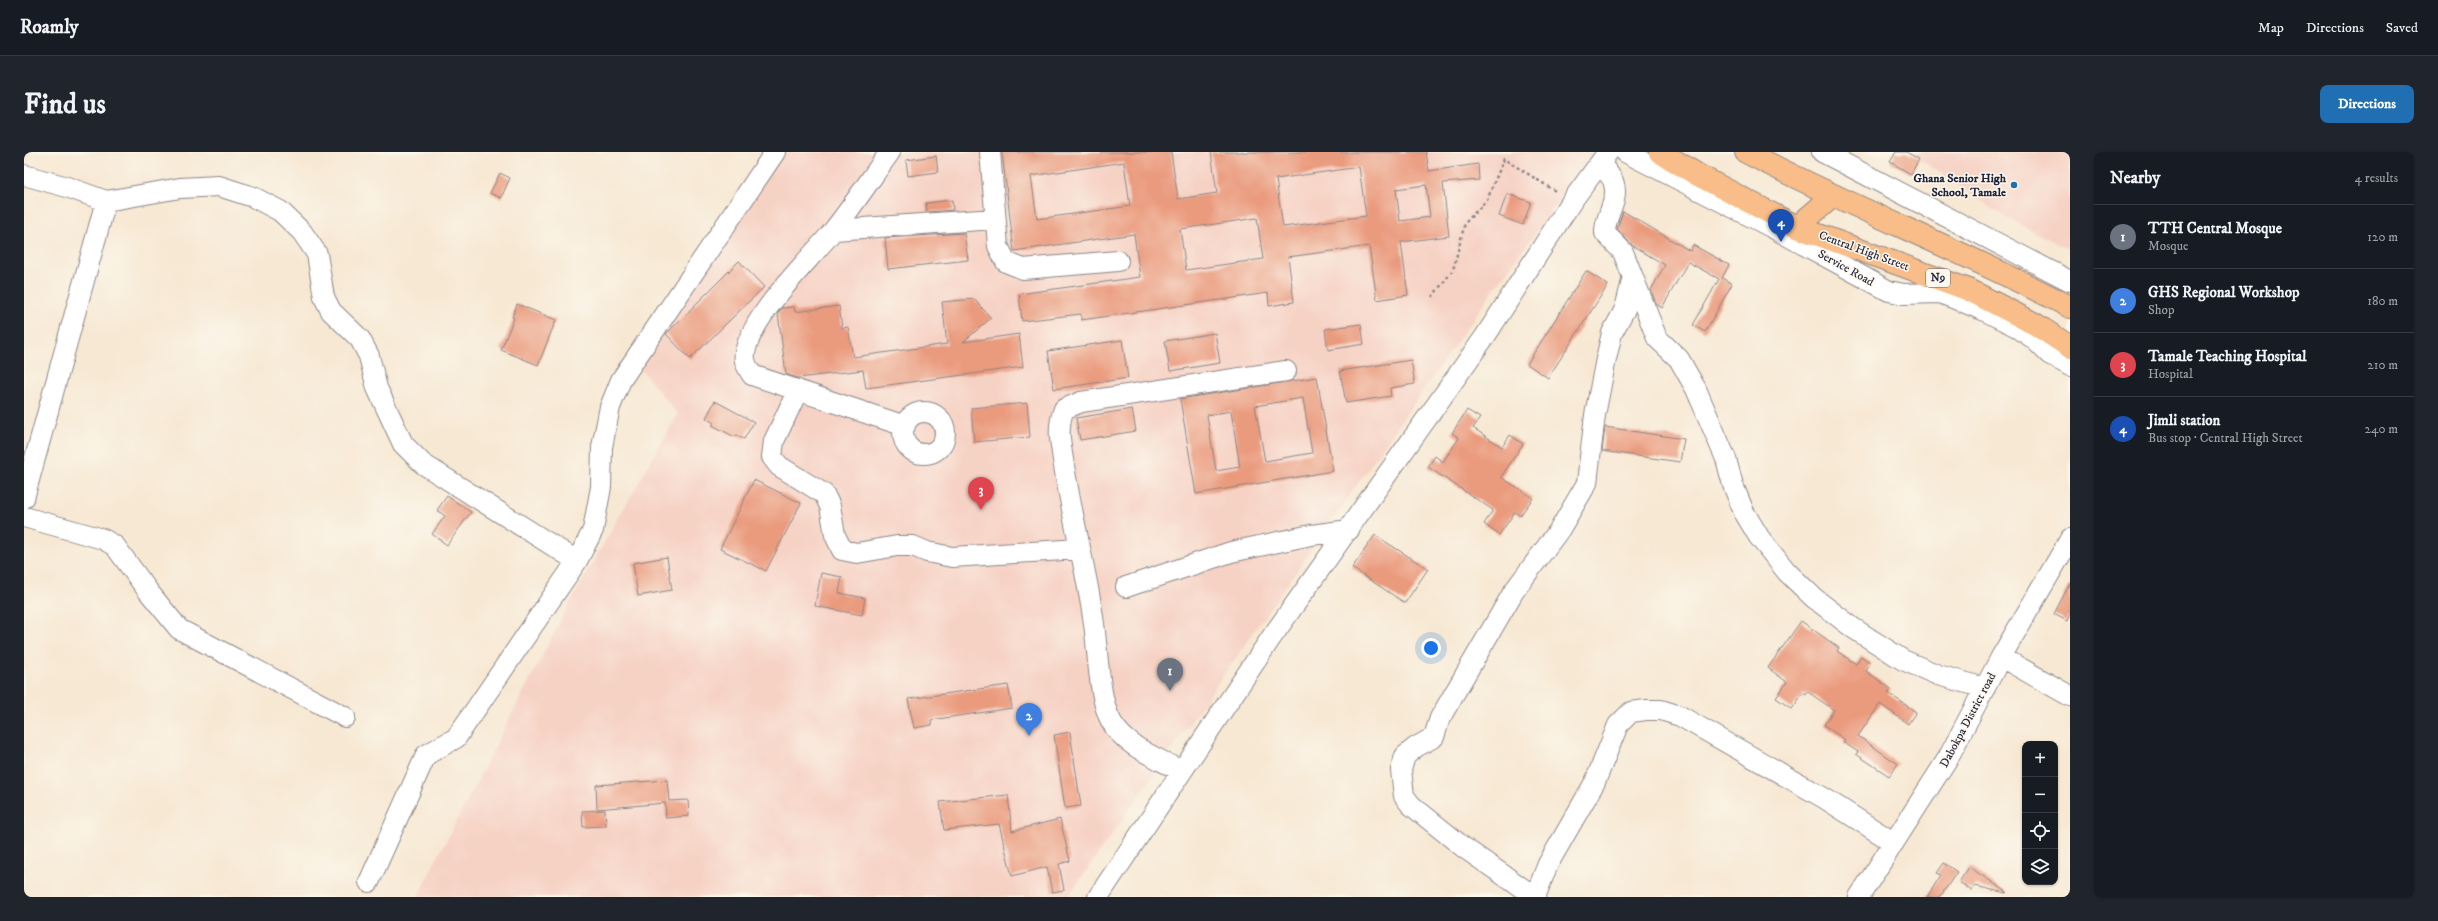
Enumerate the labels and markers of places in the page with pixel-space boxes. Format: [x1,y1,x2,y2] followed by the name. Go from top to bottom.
[1914,171,2007,200] place label: Ghana Senior High School, Tamale
[2009,180,2019,190] marker: Ghana Senior High School, Tamale
[1768,209,1794,242] pin: 4
[968,477,994,510] pin: 3
[1157,658,1183,691] pin: 1
[1016,703,1042,736] pin: 2

